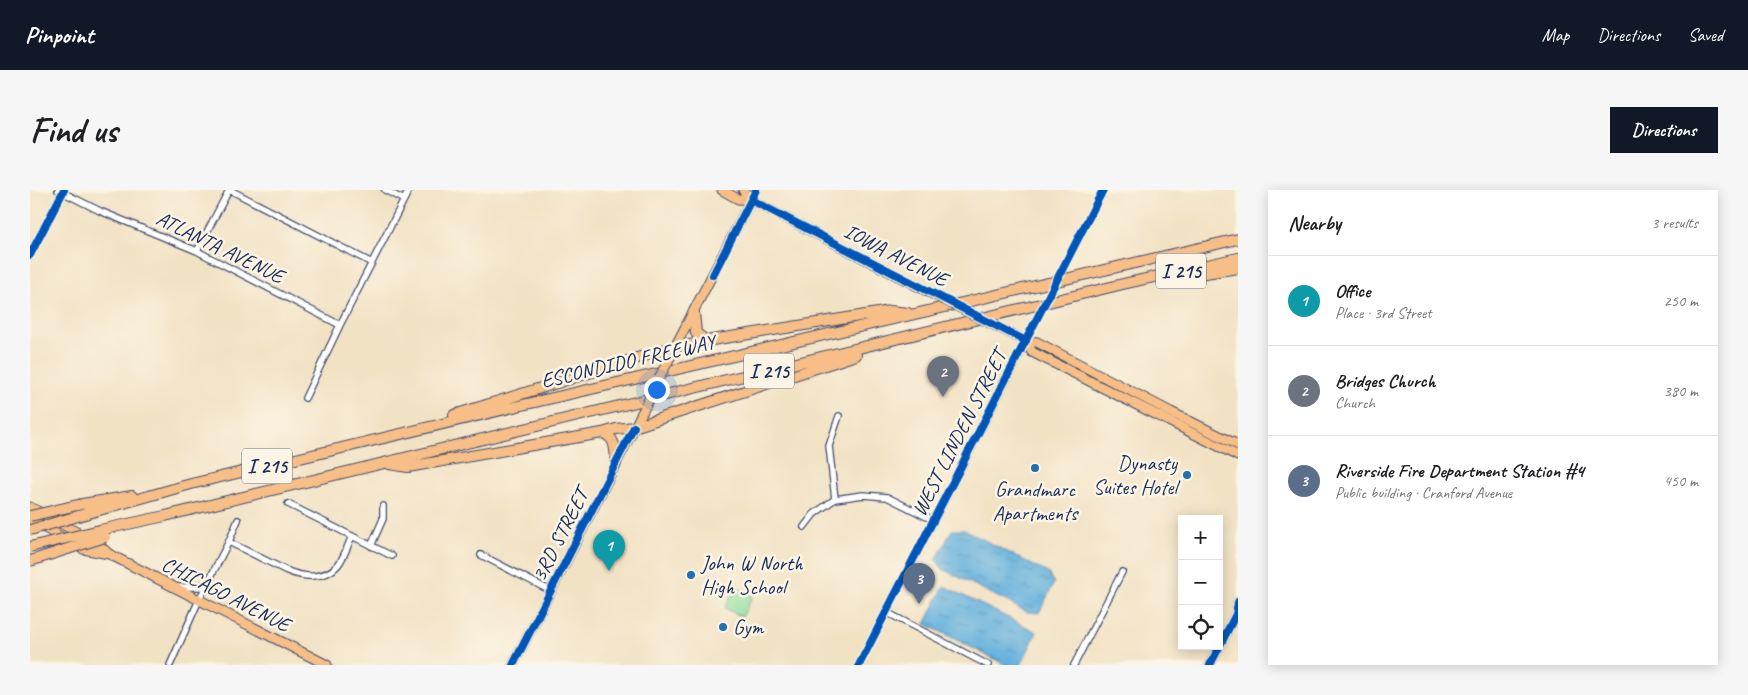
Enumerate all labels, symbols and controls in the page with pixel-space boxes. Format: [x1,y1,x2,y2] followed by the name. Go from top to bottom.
[25,20,94,50] text: Pinpoint
[1542,24,1569,46] text: Map
[1597,24,1660,46] text: Directions
[1688,24,1723,46] text: Saved
[1610,107,1718,153] button: Directions
[30,108,117,153] text: Find us
[152,205,291,290] street label: ATLANTA AVENUE
[1288,210,1341,236] text: Nearby
[1651,213,1698,233] text: 3 results
[840,218,955,294] street label: IOWA AVENUE
[1156,254,1206,288] road number: I 215
[1335,279,1370,303] text: Office
[1300,291,1308,311] text: 1
[1664,291,1698,311] text: 250 m
[1335,303,1431,323] text: Place · 3rd Street
[538,328,721,394] street label: ESCONDIDO FREEWAY
[906,341,1014,520] street label: WEST LINDEN STREET
[744,354,794,388] road number: I 215
[927,356,959,397] pin: 2
[1335,369,1435,393] text: Bridges Church
[644,377,670,403] your location
[1300,381,1308,401] text: 2
[1664,381,1698,401] text: 380 m
[1335,393,1375,413] text: Church
[242,448,292,484] road number: I 215
[1093,450,1180,500] place label: Dynasty Suites Hotel
[1335,459,1584,483] text: Riverside Fire Department Station #4
[1029,462,1041,474] marker: Grandmarc Apartments
[1181,469,1193,481] marker: Dynasty Suites Hotel
[1300,471,1308,491] text: 3
[1664,471,1698,491] text: 450 m
[993,476,1079,526] place label: Grandmarc Apartments
[526,480,597,585] street label: 3RD STREET
[1335,483,1512,503] text: Public building · Cranford Avenue
[1178,515,1223,650] map controls
[1178,515,1223,560] button: +
[593,530,625,571] pin: 1
[700,550,804,600] place label: John W North High School
[158,551,297,639] street label: CHICAGO AVENUE
[1178,560,1223,605] button: −
[903,563,935,604] pin: 3
[685,569,697,581] marker: John W North High School
[1178,605,1223,650] button: locate
[733,614,764,640] place label: Gym
[717,621,729,633] marker: Gym

